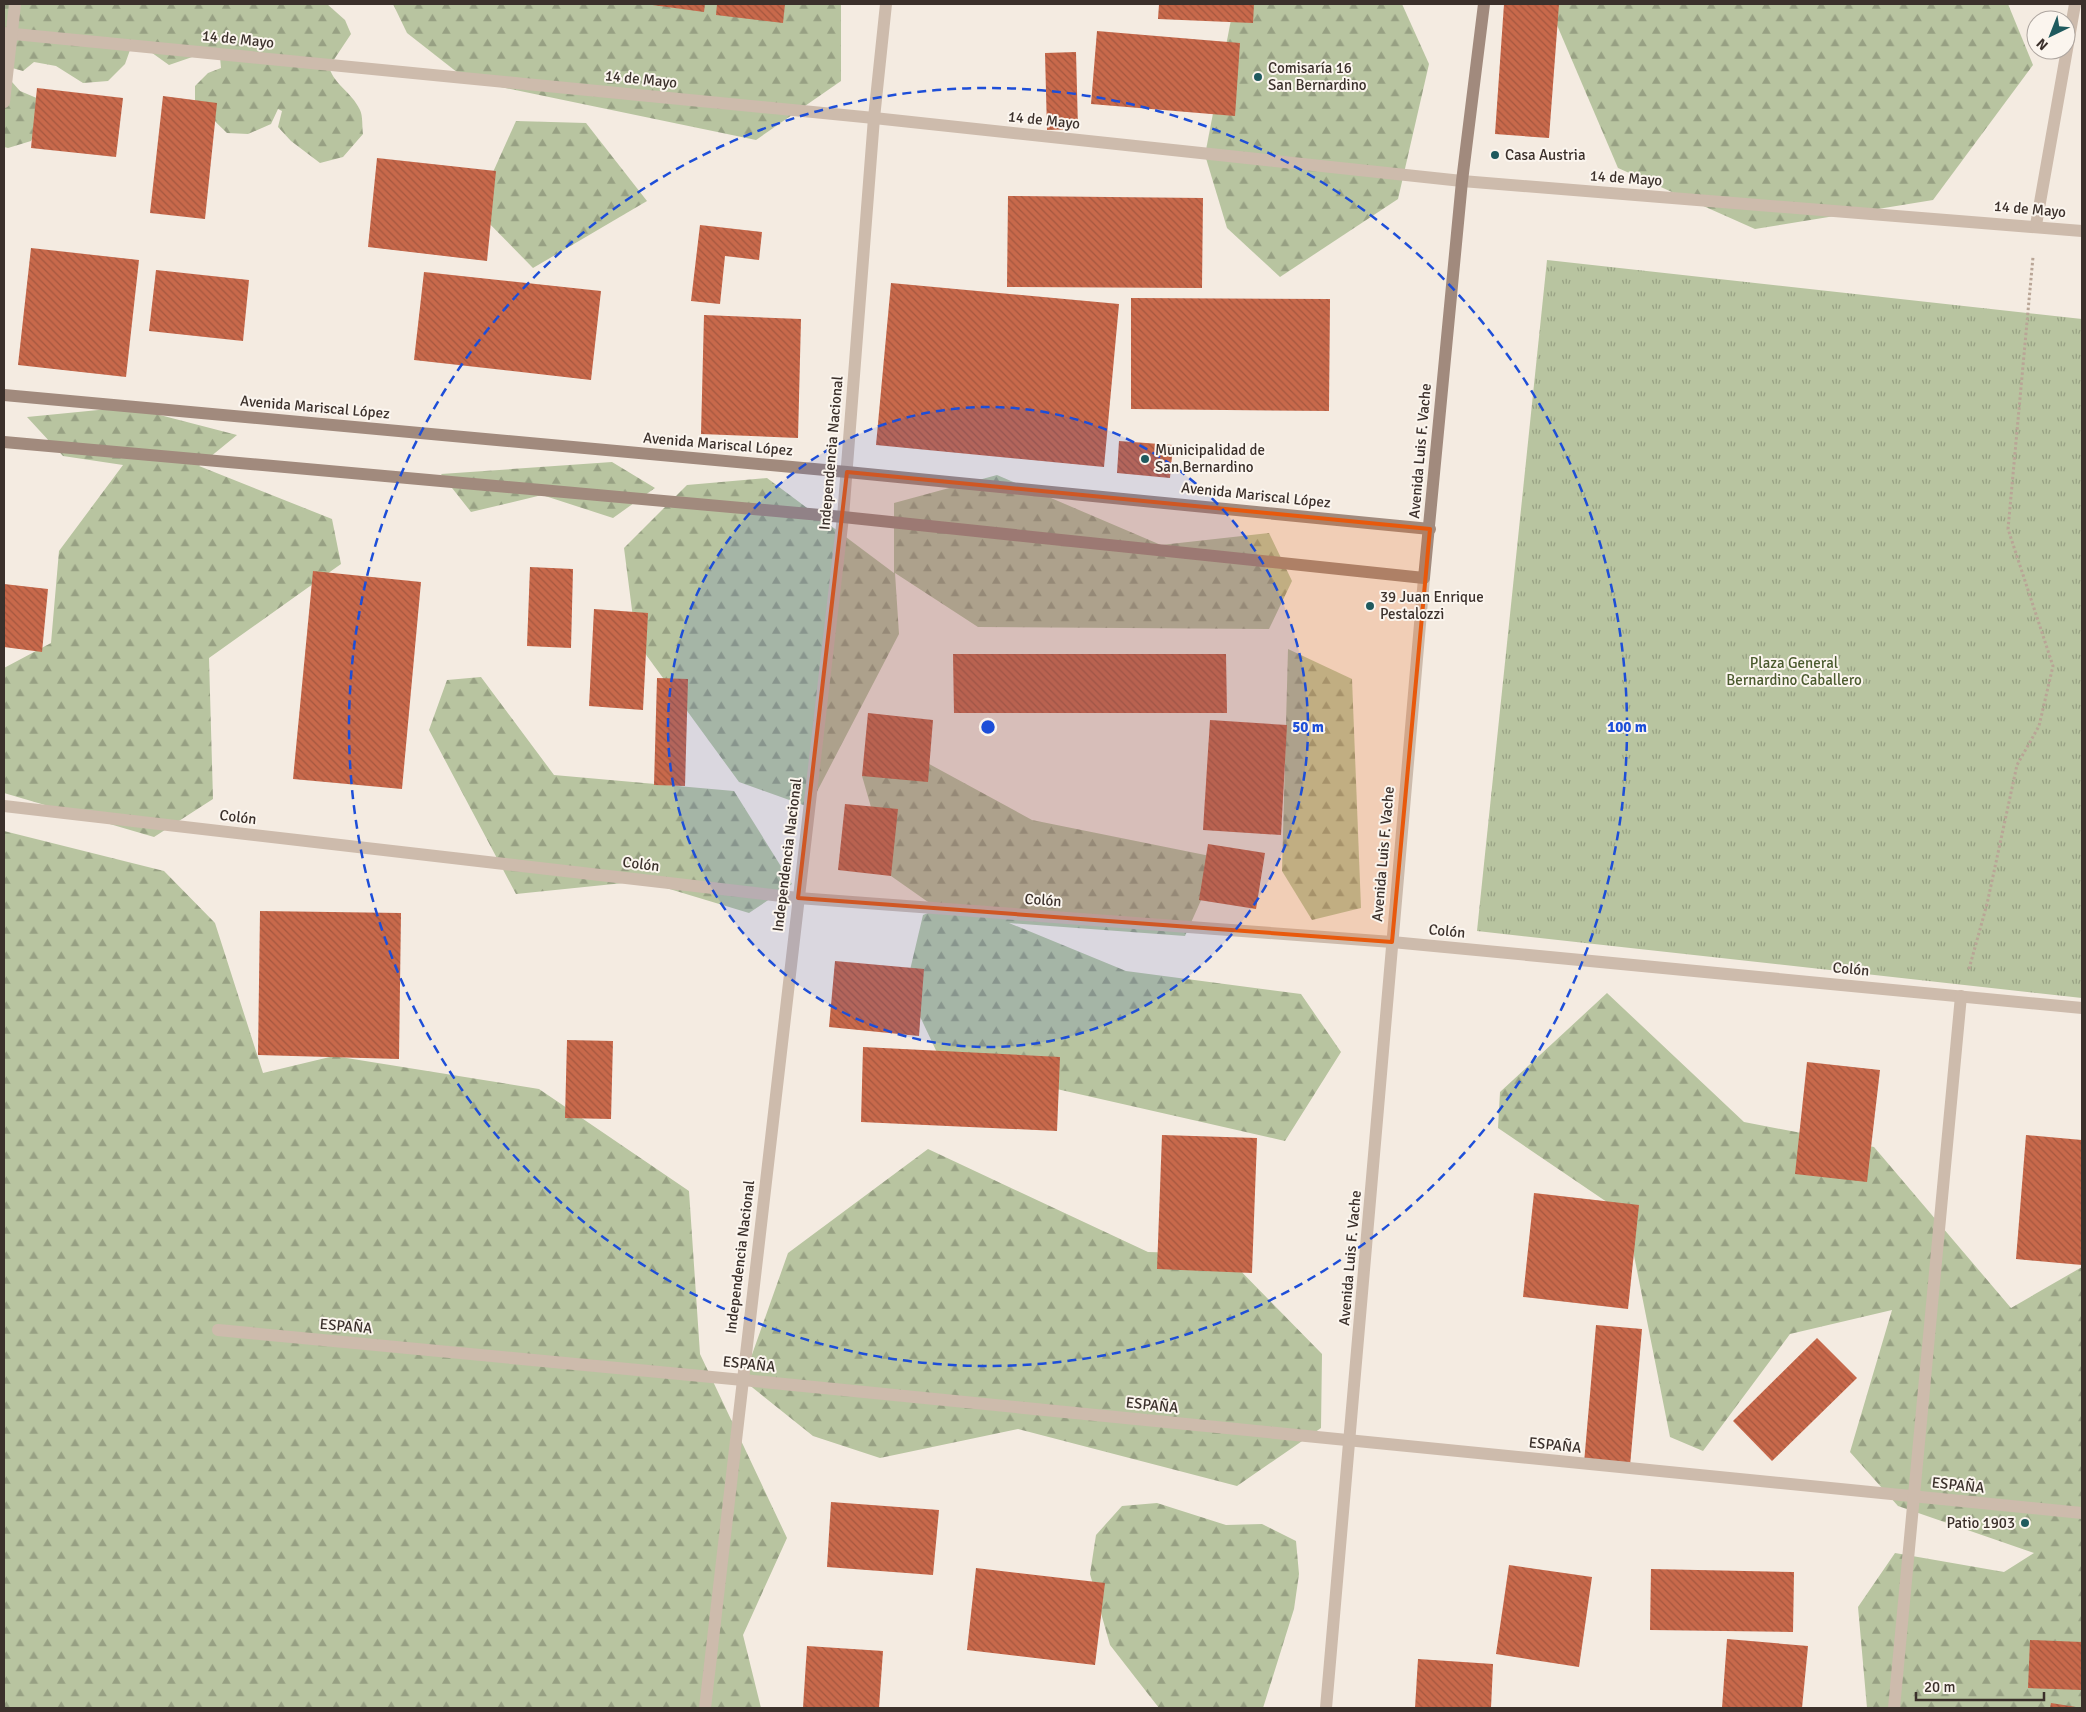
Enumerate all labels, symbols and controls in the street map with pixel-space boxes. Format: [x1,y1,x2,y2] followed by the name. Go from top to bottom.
[2026,10,2076,60] north arrow
[201,26,275,52] street label: 14 de Mayo
[2033,35,2052,54] text: N
[1268,59,1367,94] place label: Comisaría 16 San Bernardino
[604,66,678,92] street label: 14 de Mayo
[1252,71,1264,83] marker: Comisaría 16 San Bernardino
[1007,107,1081,133] street label: 14 de Mayo
[1505,146,1586,164] place label: Casa Austria
[1489,149,1501,161] marker: Casa Austria
[1589,166,1663,190] street label: 14 de Mayo
[1993,197,2067,221] street label: 14 de Mayo
[815,375,847,531] street label: Independencia Nacional
[1405,383,1435,519] street label: Avenida Luis F. Vache
[239,391,391,423] street label: Avenida Mariscal López
[642,428,794,460] street label: Avenida Mariscal López
[1155,441,1265,476] place label: Municipalidad de San Bernardino
[1139,453,1151,465] marker: Municipalidad de San Bernardino
[1180,478,1332,512] street label: Avenida Mariscal López
[1380,588,1484,623] place label: 39 Juan Enrique Pestalozzi
[1364,600,1376,612] marker: 39 Juan Enrique Pestalozzi
[1726,654,1862,689] park label: Plaza General Bernardino Caballero
[979,718,997,736] centre of rings
[1292,718,1324,736] text: 50 m
[1607,718,1647,736] text: 100 m
[769,777,805,933] street label: Independencia Nacional
[1368,786,1398,922] street label: Avenida Luis F. Vache
[219,806,257,828] street label: Colón
[622,853,660,875] street label: Colón
[1024,890,1062,910] street label: Colón
[1428,920,1466,942] street label: Colón
[1832,958,1870,980] street label: Colón
[722,1179,758,1335] street label: Independencia Nacional
[1335,1190,1365,1326] street label: Avenida Luis F. Vache
[319,1314,373,1337] street label: ESPAÑA
[722,1351,776,1376] street label: ESPAÑA
[1125,1392,1179,1417] street label: ESPAÑA
[1528,1432,1582,1457] street label: ESPAÑA
[1931,1472,1985,1497] street label: ESPAÑA
[1946,1514,2015,1532] place label: Patio 1903
[2019,1517,2031,1529] marker: Patio 1903
[1916,1670,2044,1702] scale bar
[1924,1678,1955,1696] text: 20 m

